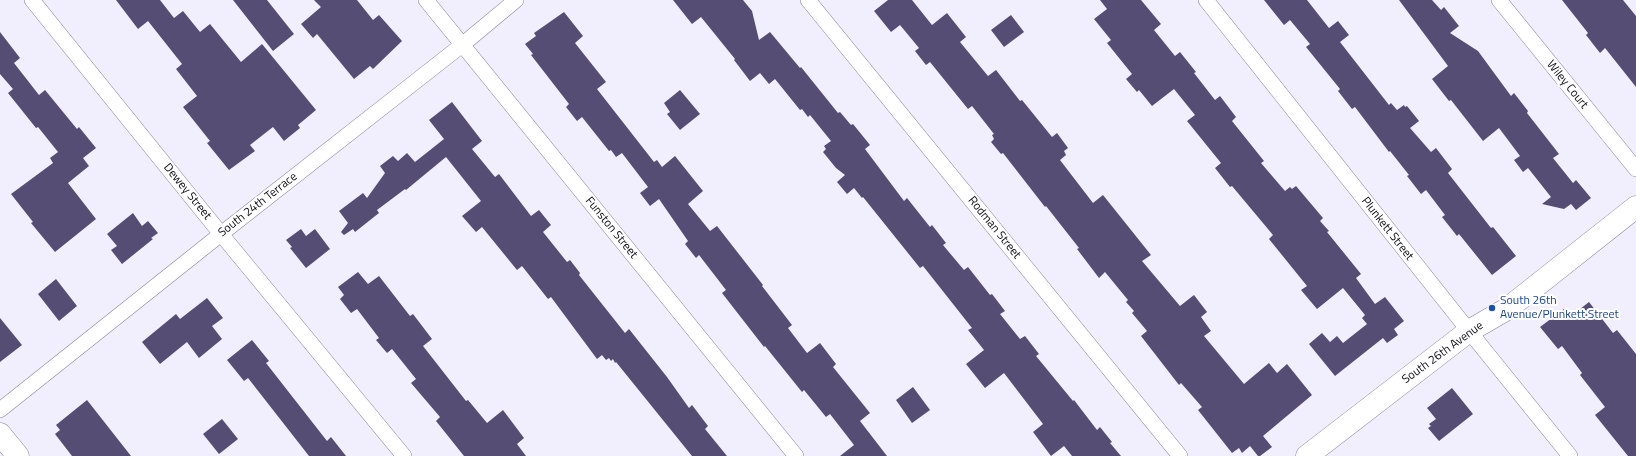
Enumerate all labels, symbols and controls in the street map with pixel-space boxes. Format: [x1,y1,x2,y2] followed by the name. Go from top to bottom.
[1543,58,1591,112] street label: Wiley Court
[160,161,214,223] street label: Dewey Street
[216,170,300,240] street label: South 24th Terrace
[582,194,640,262] street label: Funston Street
[964,194,1024,262] street label: Rodman Street
[1358,194,1416,264] street label: Plunkett Street
[1500,294,1619,322] place label: South 26th Avenue/Plunkett Street
[1487,303,1497,313] marker: South 26th Avenue/Plunkett Street
[1400,319,1486,387] street label: South 26th Avenue

